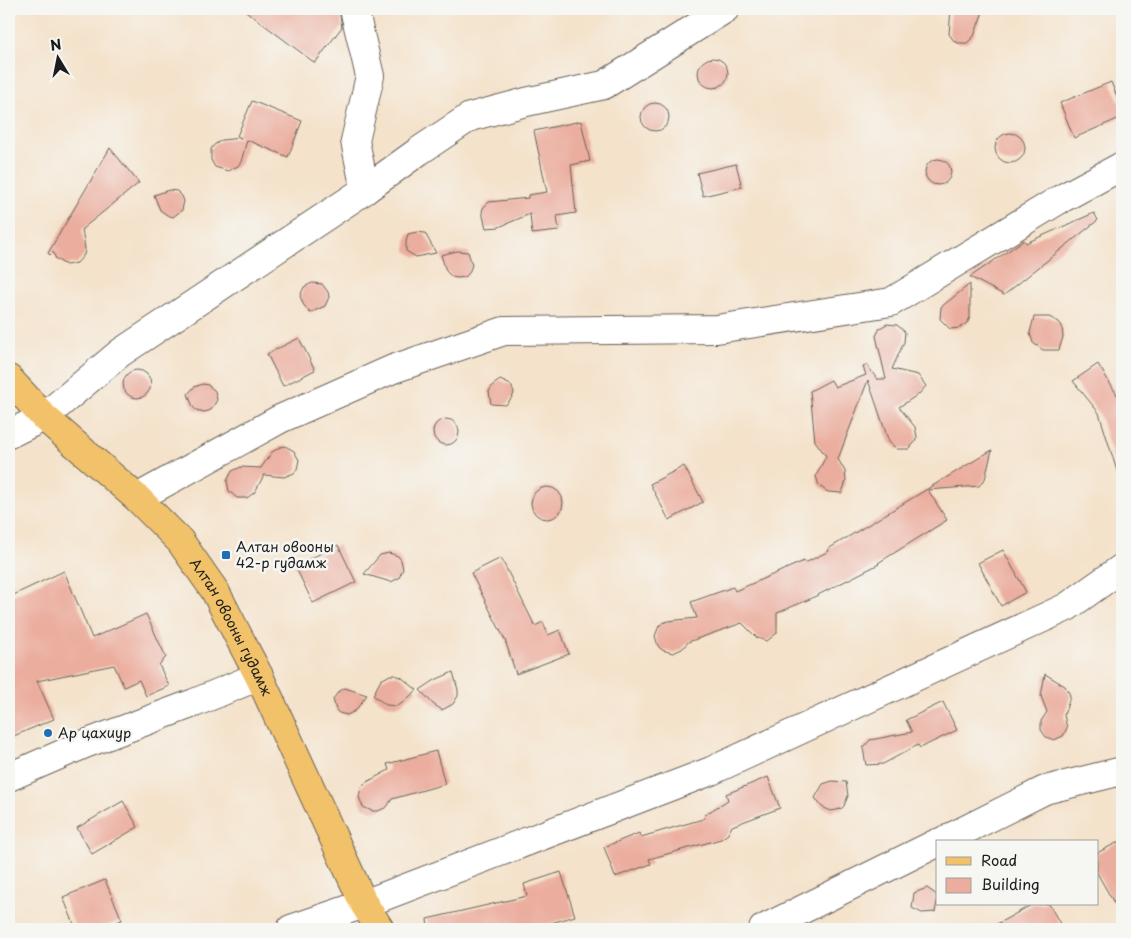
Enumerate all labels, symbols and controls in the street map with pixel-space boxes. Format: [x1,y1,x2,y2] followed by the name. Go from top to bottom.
[32,32,82,82] north arrow
[48,33,63,56] text: N
[236,536,334,573] place label: Алтан овооны 42-р гудамж
[220,549,232,561] marker: Алтан овооны 42-р гудамж
[185,554,278,700] street label: Алтан овооны гудамж
[58,722,131,743] place label: Ар цахиур
[42,727,54,739] marker: Ар цахиур
[936,840,1098,906] legend
[981,848,1017,871] text: Road
[981,872,1040,895] text: Building

